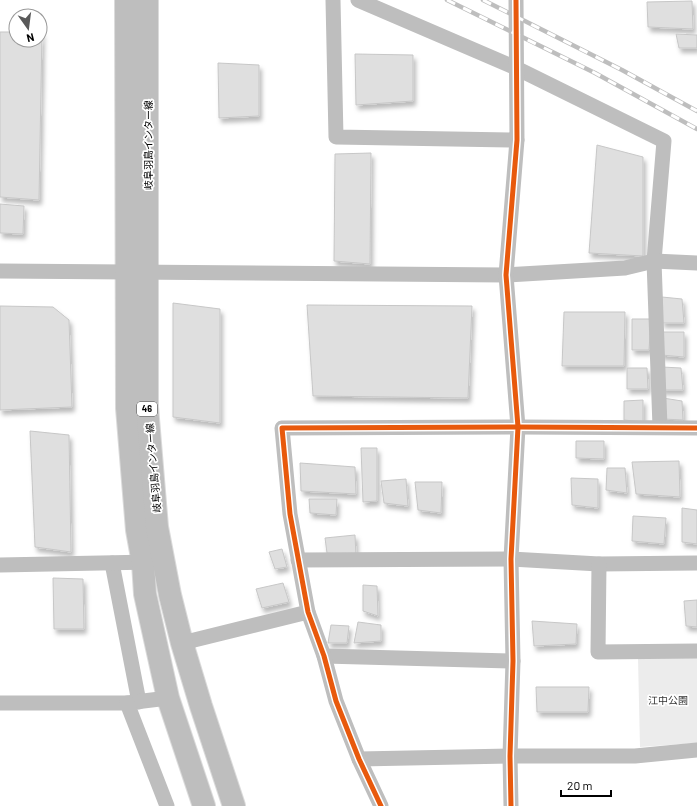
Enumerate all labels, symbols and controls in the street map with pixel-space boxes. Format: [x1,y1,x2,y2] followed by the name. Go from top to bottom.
[8,8,48,48] north arrow
[25,31,36,45] text: N
[142,100,154,190] street label: 岐阜羽島インター線
[137,402,157,416] road number: 46
[143,423,163,513] street label: 岐阜羽島インター線
[648,694,688,706] park label: 江中公園
[561,772,611,798] scale bar
[567,778,593,792] text: 20 m

